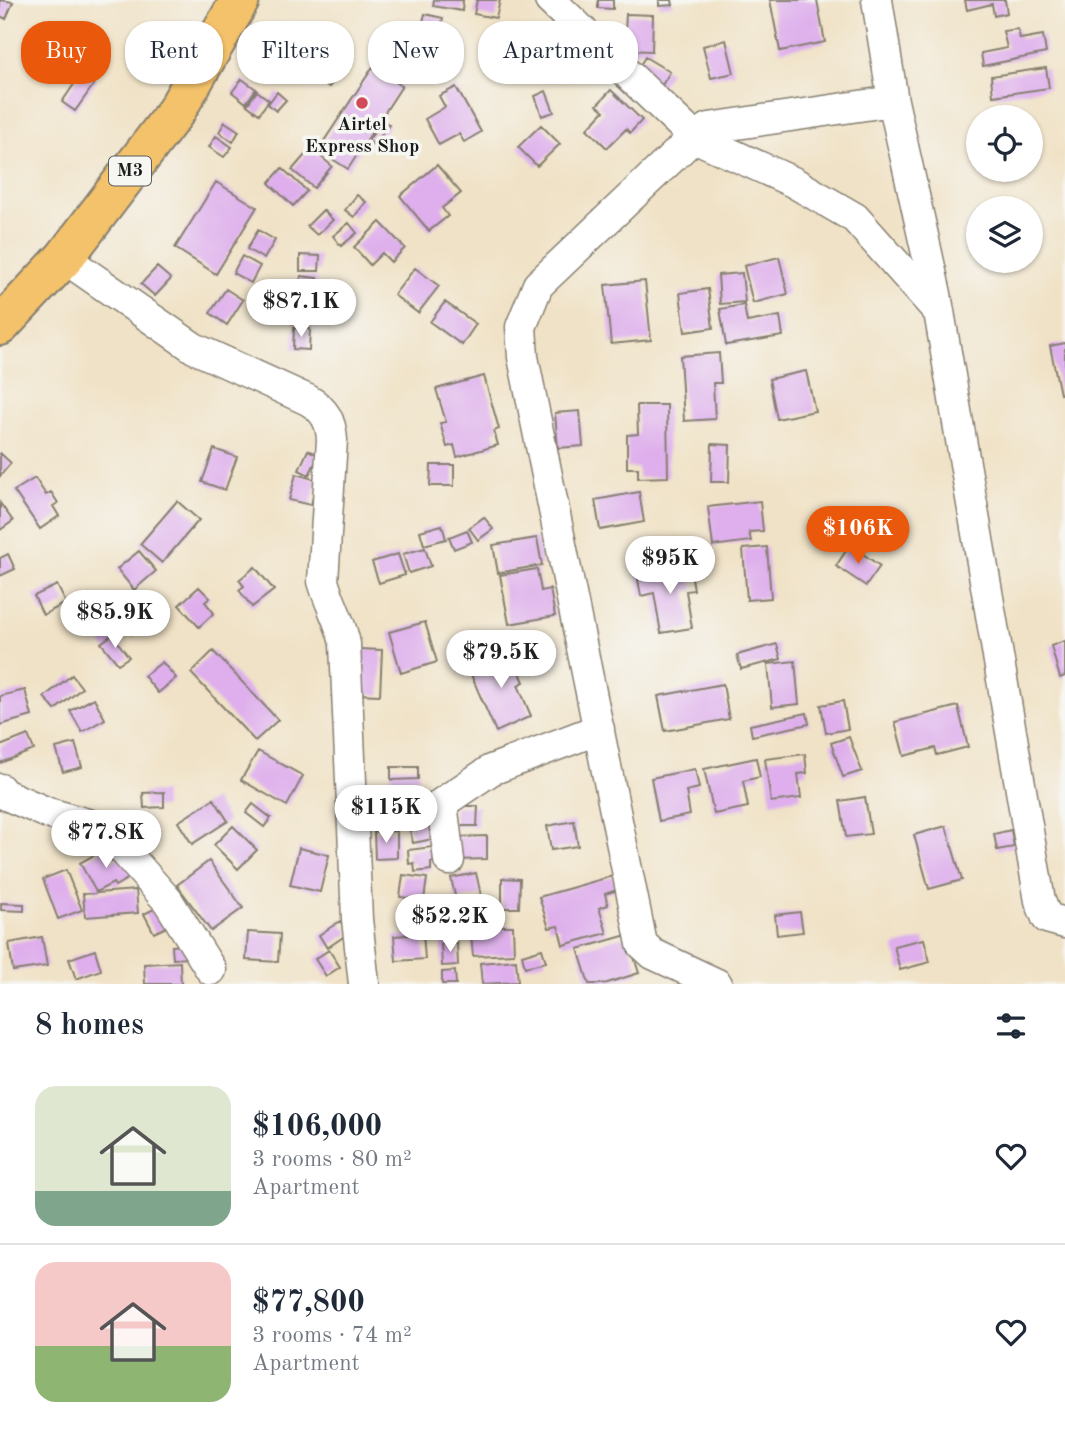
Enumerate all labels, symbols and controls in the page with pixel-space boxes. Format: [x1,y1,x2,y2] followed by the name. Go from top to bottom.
[21,21,111,84] chip: Buy
[125,21,223,84] chip: Rent
[237,21,354,84] chip: Filters
[368,21,464,84] chip: New
[478,21,638,84] chip: Apartment
[354,95,370,111] marker: Airtel Express Shop
[966,105,1043,273] map controls
[966,105,1043,182] button: locate
[305,116,419,157] place label: Airtel Express Shop
[109,156,151,186] road number: M3
[966,196,1043,273] button: layers
[244,280,358,339] pin: $87.1K
[262,290,340,313] text: $87.1K
[809,506,907,566] pin: $106K
[822,517,894,540] text: $106K
[629,536,711,596] pin: $95K
[641,547,699,570] text: $95K
[58,590,172,650] pin: $85.9K
[76,601,154,624] text: $85.9K
[444,630,558,690] pin: $79.5K
[462,641,540,664] text: $79.5K
[337,786,435,845] pin: $115K
[350,796,422,819] text: $115K
[49,810,163,870] pin: $77.8K
[67,821,145,844] text: $77.8K
[393,894,507,954] pin: $52.2K
[411,905,489,928] text: $52.2K
[992,1007,1030,1045] icon: filters
[35,1011,144,1041] text: 8 homes
[252,1112,382,1142] text: $106,000
[91,1114,175,1198] icon: home
[992,1137,1030,1175] icon: heart
[252,1148,412,1171] text: 3 rooms · 80 m²
[252,1176,360,1199] text: Apartment
[252,1288,365,1318] text: $77,800
[91,1290,175,1374] icon: home
[992,1313,1030,1351] icon: heart
[252,1324,412,1347] text: 3 rooms · 74 m²
[252,1352,360,1375] text: Apartment

